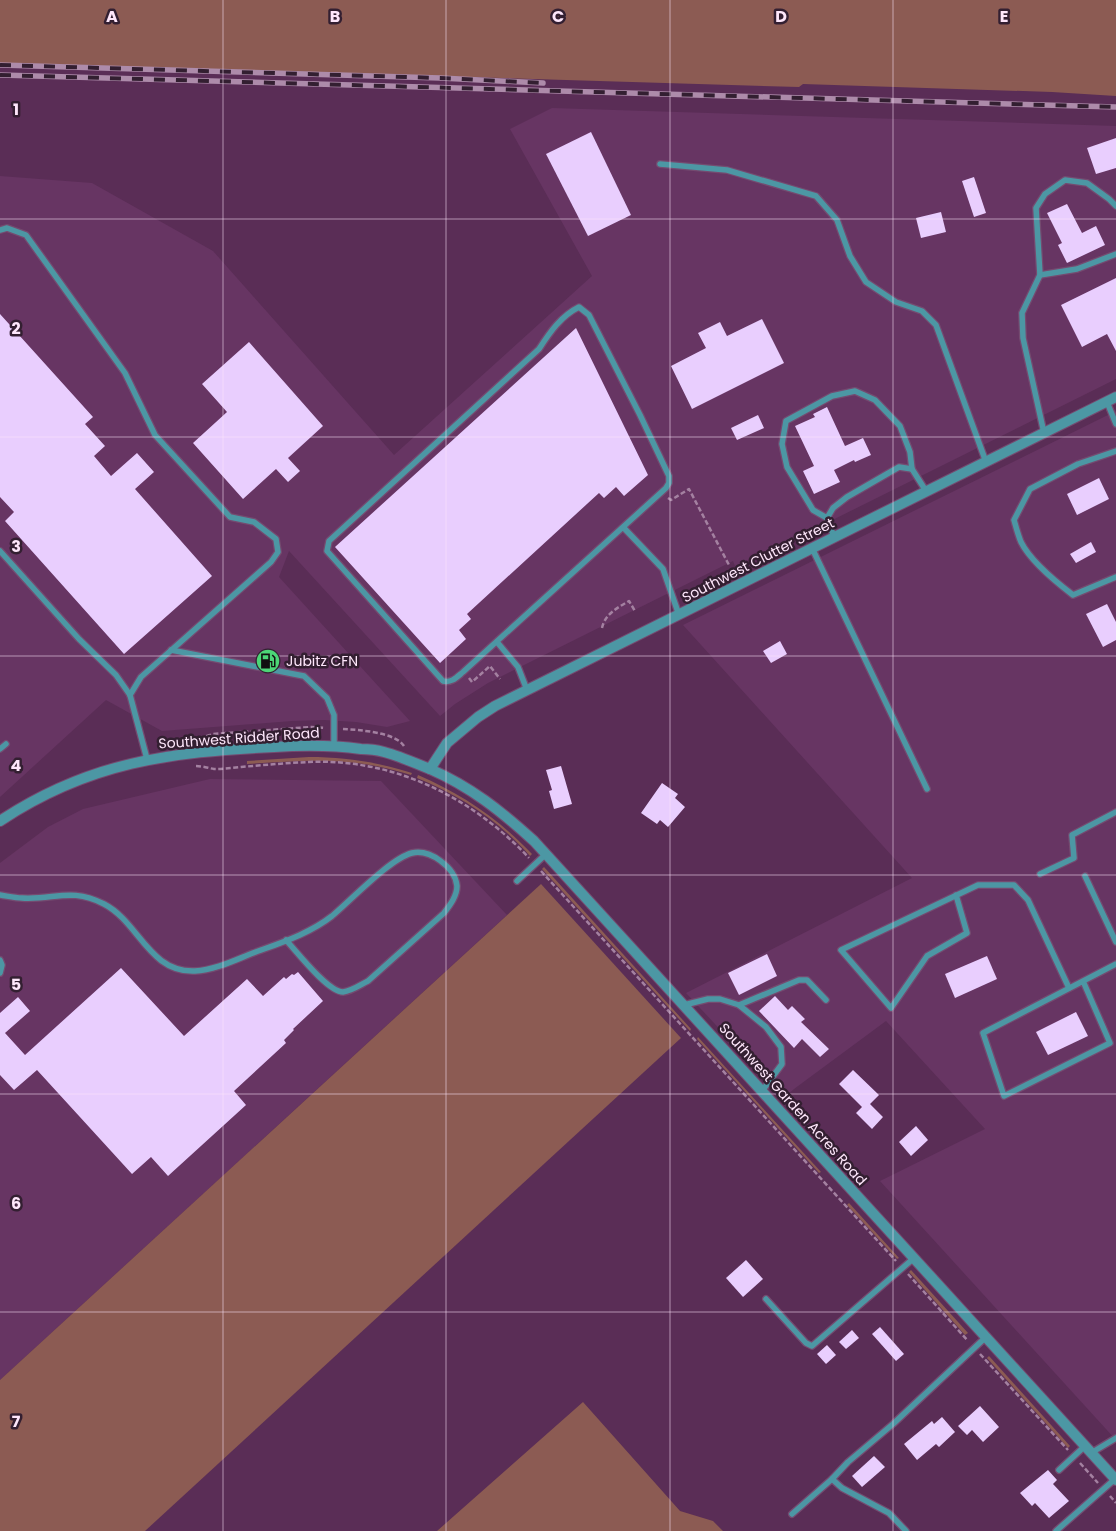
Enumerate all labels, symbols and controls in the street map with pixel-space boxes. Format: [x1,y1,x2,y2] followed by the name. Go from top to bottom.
[106,5,118,28] text: A
[330,5,340,28] text: B
[552,5,564,28] text: C
[775,5,787,28] text: D
[1000,5,1008,28] text: E
[13,98,19,121] text: 1
[11,317,21,340] text: 2
[678,513,838,607] street label: Southwest Clutter Street
[11,535,21,558] text: 3
[255,648,281,674] fuel station icon: Jubitz CFN
[286,651,358,671] place label: Jubitz CFN
[158,722,320,754] street label: Southwest Ridder Road
[11,754,22,777] text: 4
[11,973,21,996] text: 5
[715,1018,871,1190] street label: Southwest Garden Acres Road
[11,1192,21,1215] text: 6
[12,1410,21,1433] text: 7

